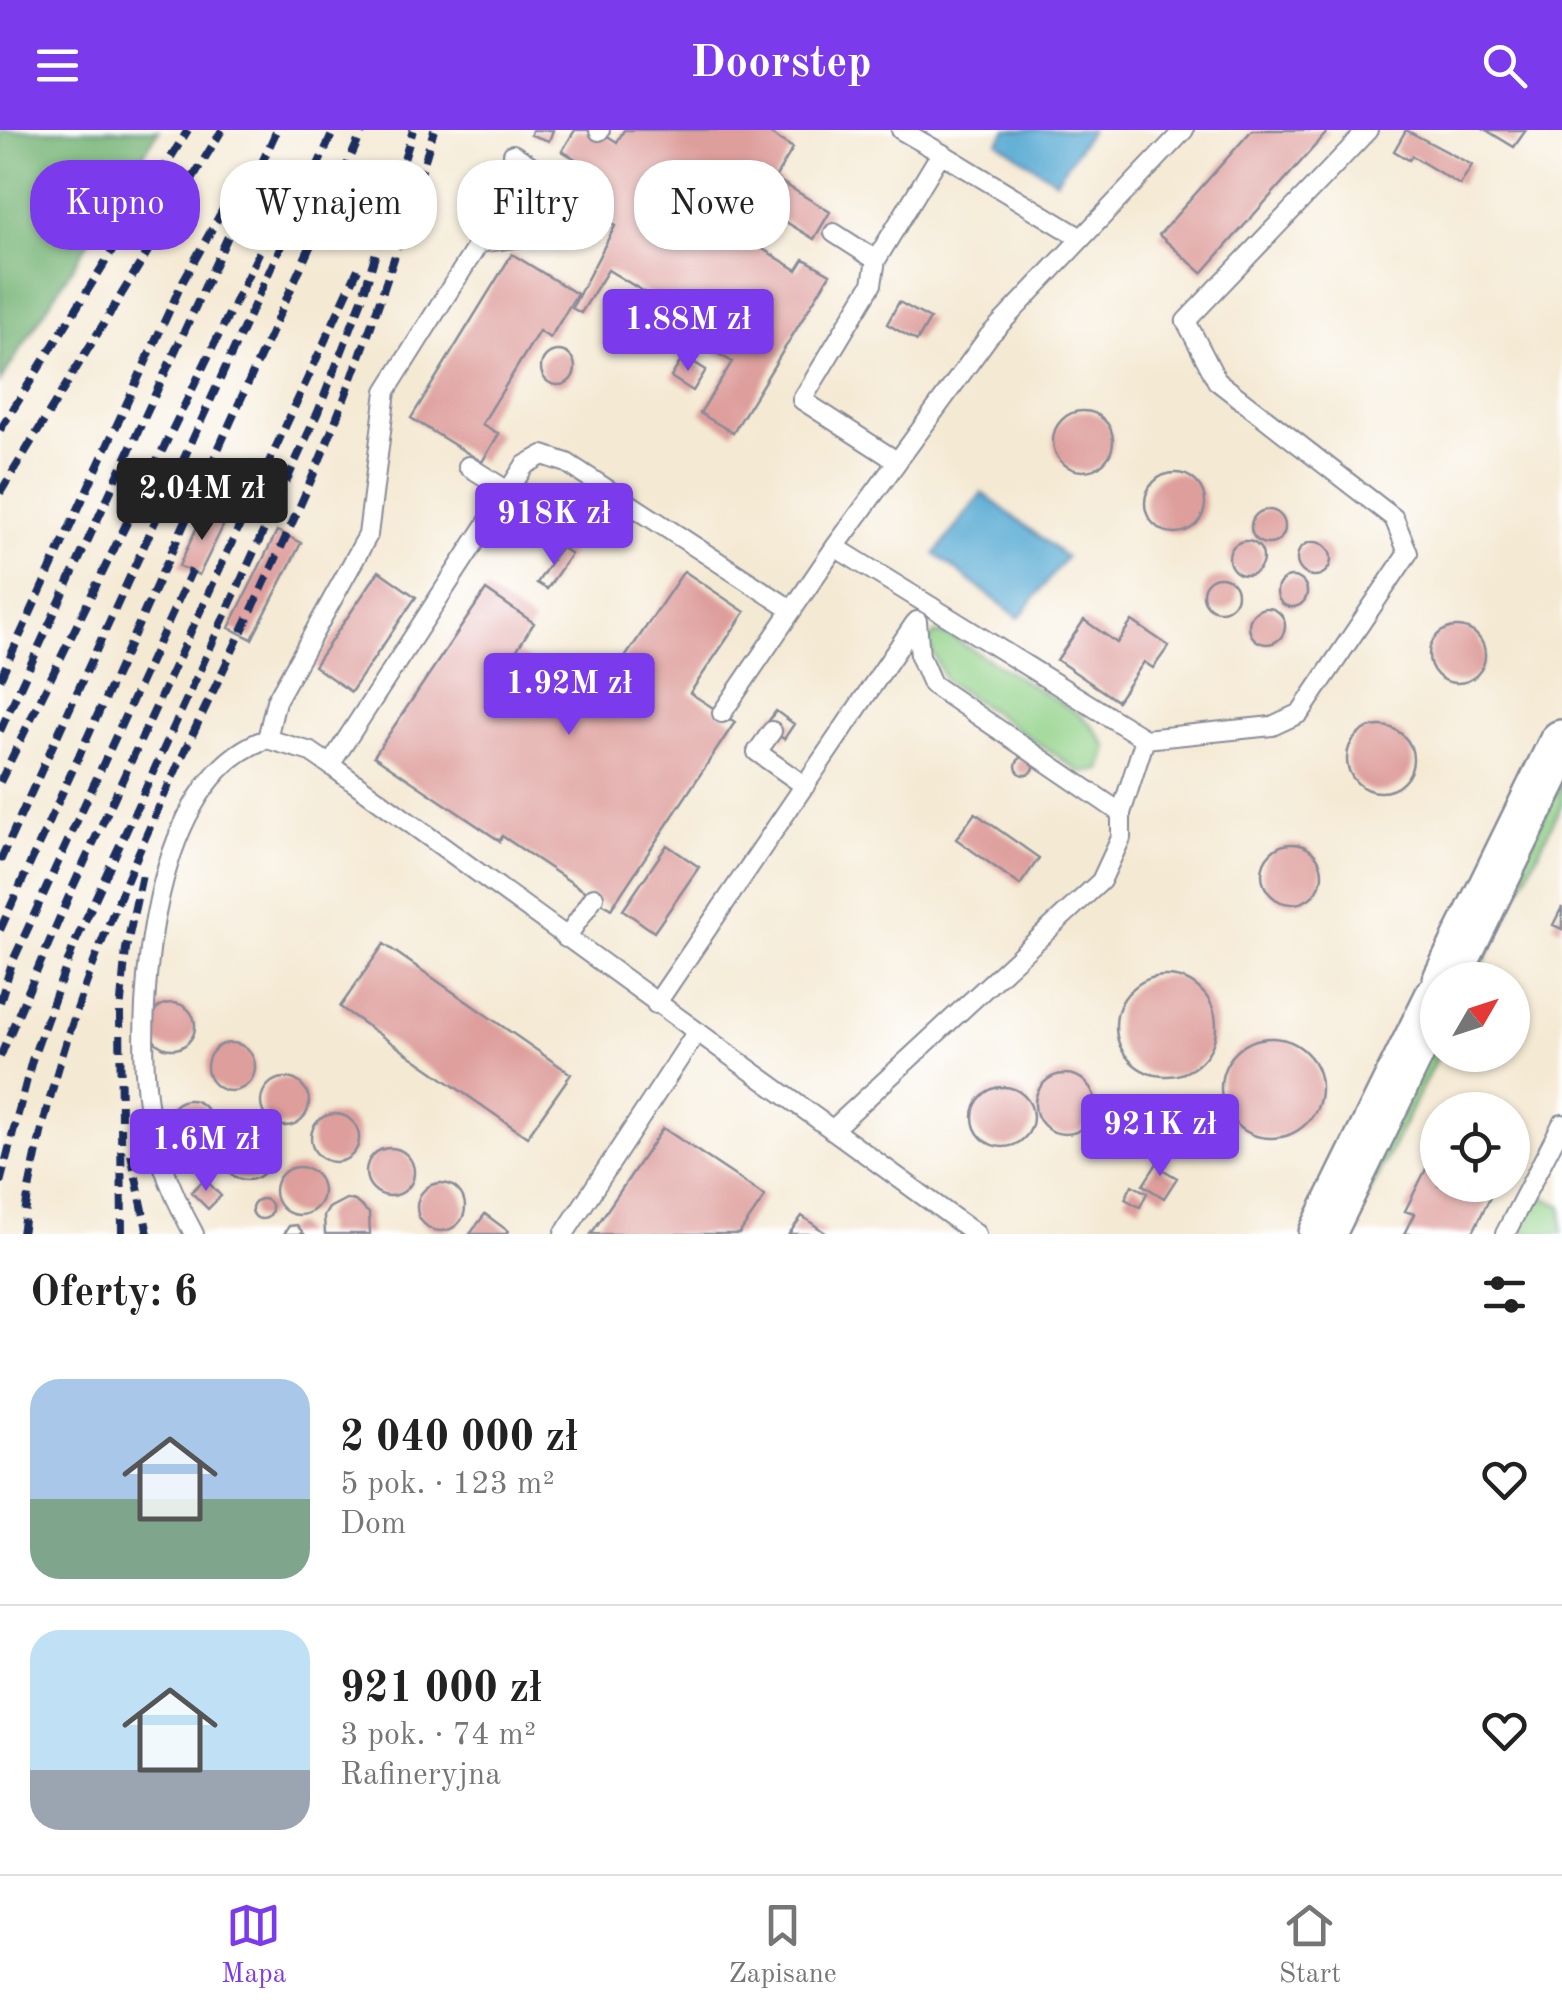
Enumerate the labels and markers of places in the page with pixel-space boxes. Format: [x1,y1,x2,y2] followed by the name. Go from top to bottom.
[585,289,791,374] pin: 1.88M zł
[99,458,305,543] pin: 2.04M zł
[462,483,646,568] pin: 918K zł
[466,653,672,738] pin: 1.92M zł
[1068,1094,1252,1179] pin: 921K zł
[114,1109,298,1194] pin: 1.6M zł

